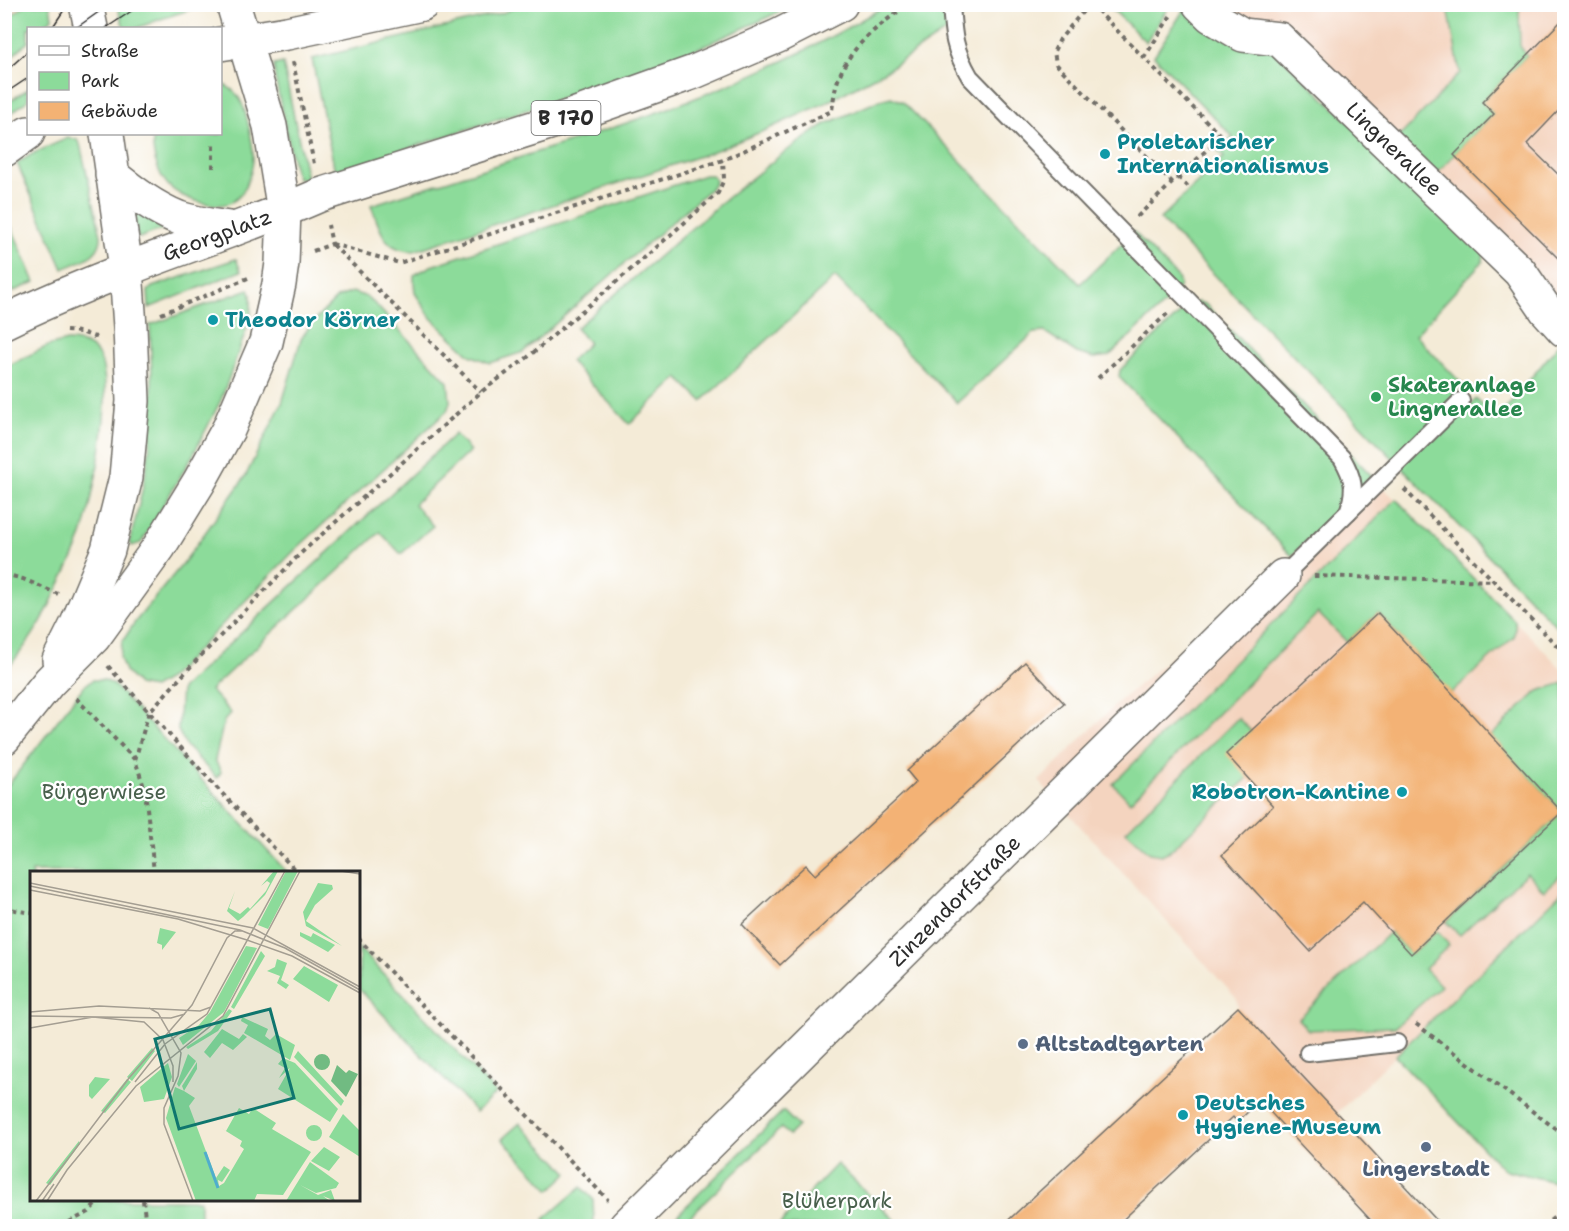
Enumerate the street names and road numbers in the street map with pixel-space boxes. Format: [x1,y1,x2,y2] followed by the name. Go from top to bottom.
[1340,96,1448,202] street label: Lingnerallee
[532,101,600,135] road number: B 170
[158,202,276,268] street label: Georgplatz
[883,829,1027,973] street label: Zinzendorfstraße

